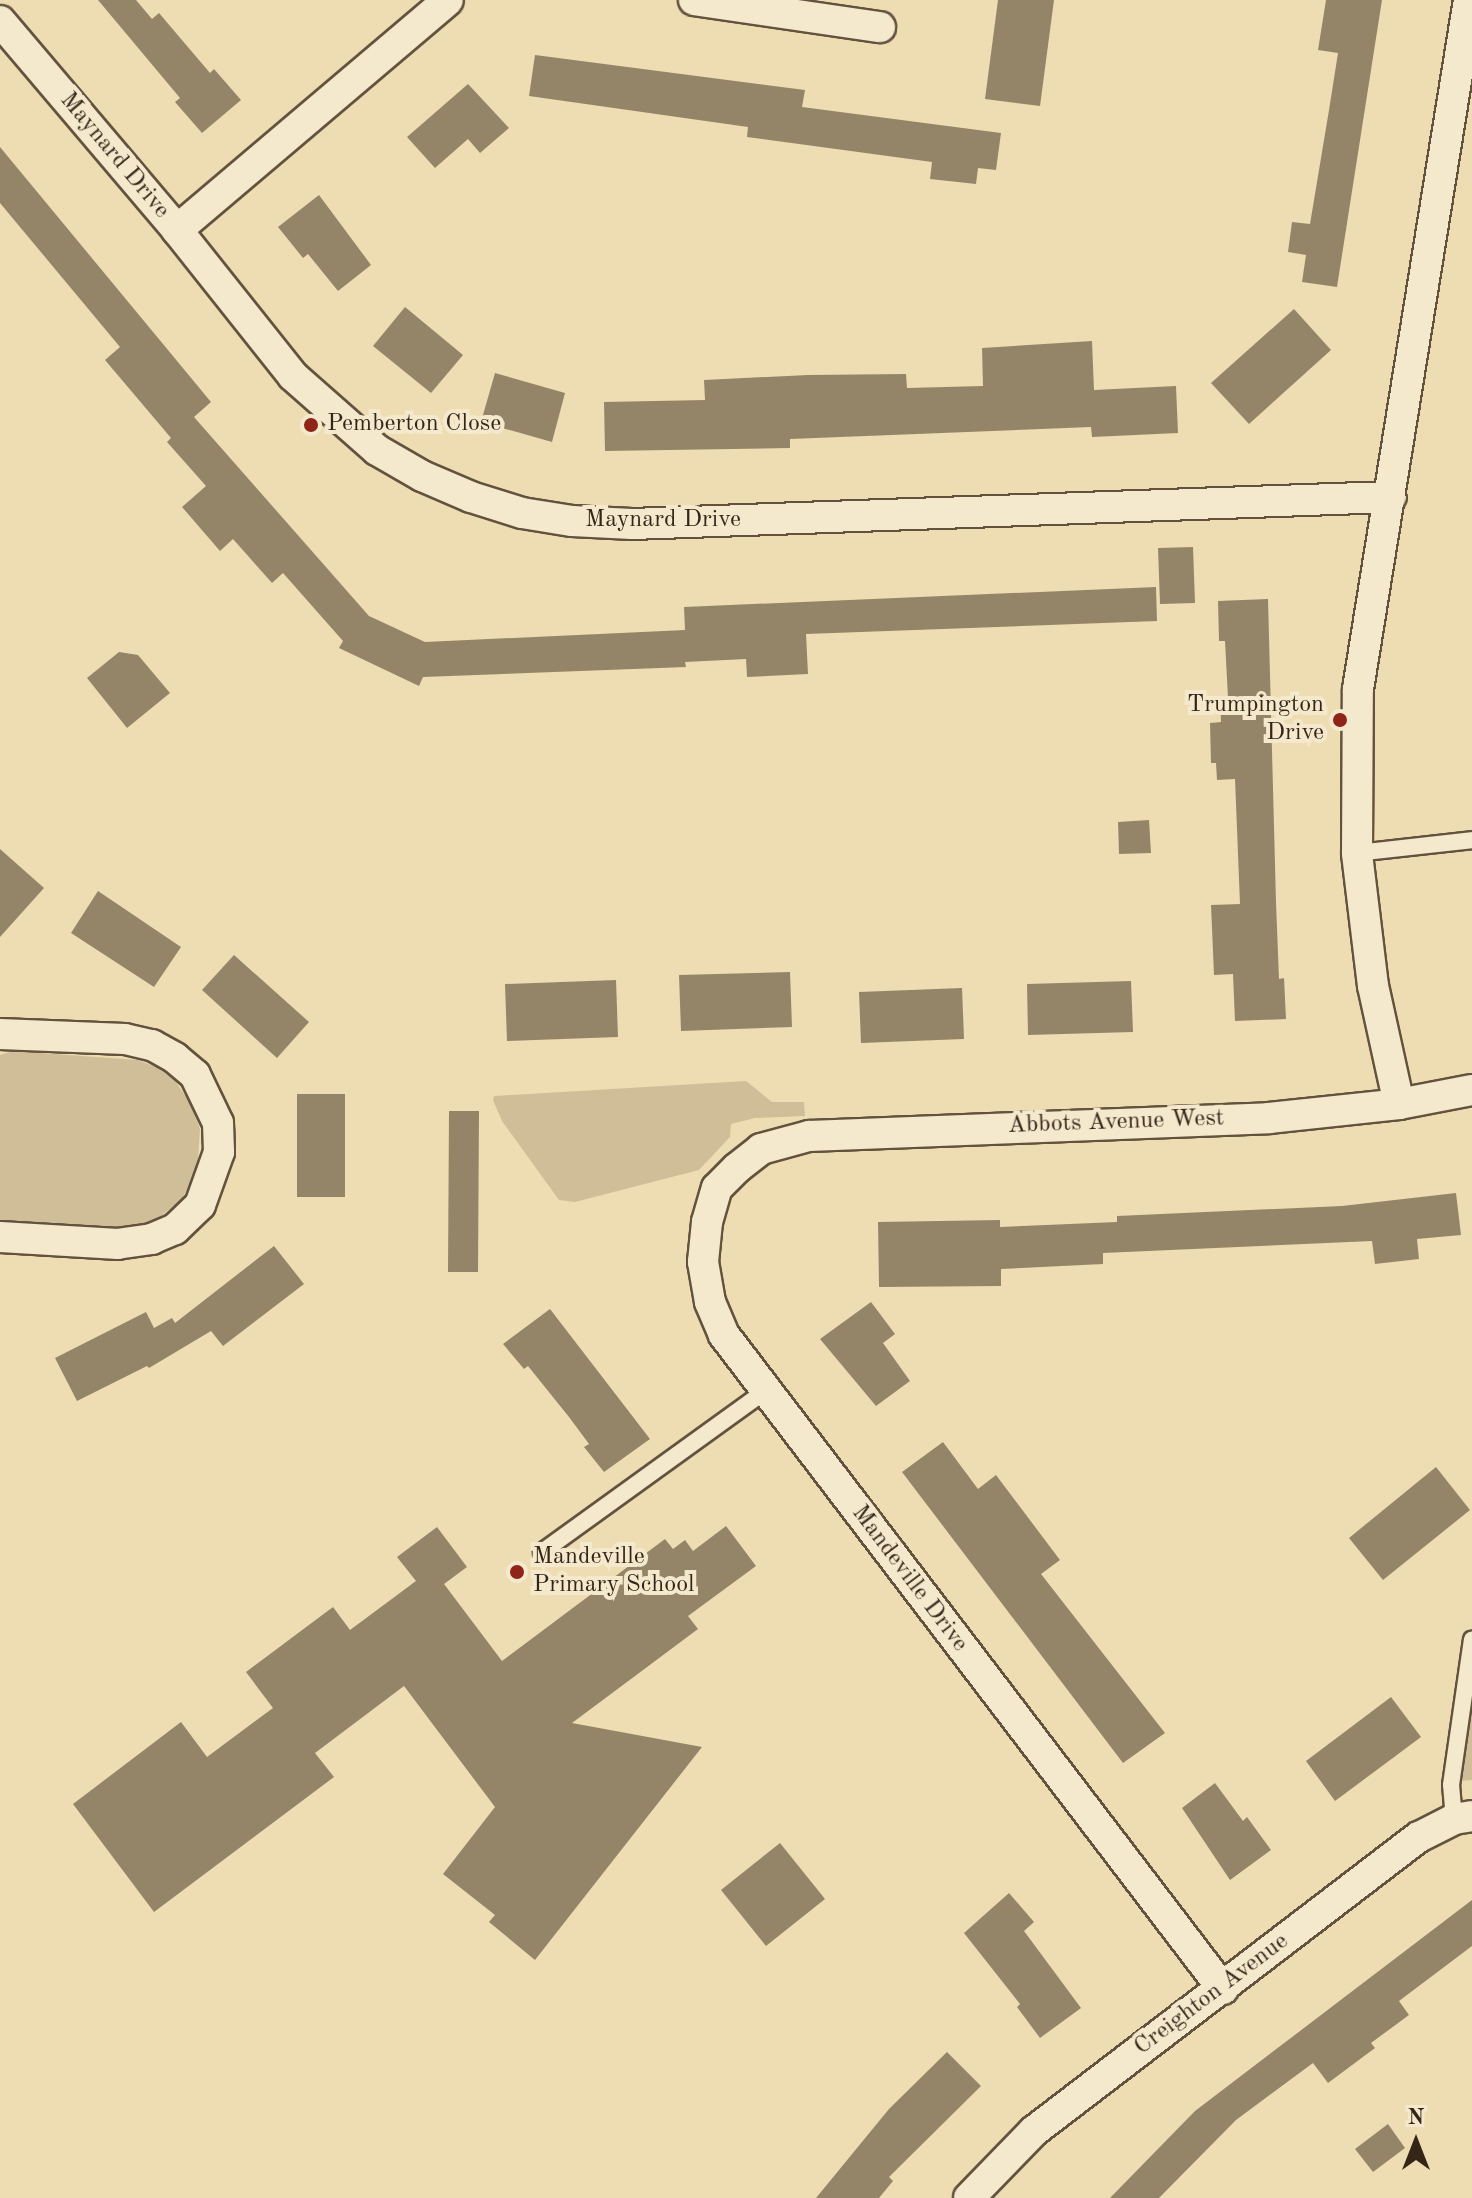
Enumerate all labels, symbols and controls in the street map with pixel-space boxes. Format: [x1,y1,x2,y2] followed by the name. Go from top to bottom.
[53,87,175,225] street label: Maynard Drive
[327,411,501,439] place label: Pemberton Close
[302,416,320,434] marker: Pemberton Close
[585,507,741,535] street label: Maynard Drive
[1187,692,1324,748] place label: Trumpington Drive
[1331,711,1349,729] marker: Trumpington Drive
[1007,1105,1225,1141] street label: Abbots Avenue West
[845,1500,973,1658] street label: Mandeville Drive
[533,1544,695,1600] place label: Mandeville Primary School
[508,1563,526,1581] marker: Mandeville Primary School
[1129,1928,1295,2062] street label: Creighton Avenue
[1376,2102,1456,2182] north arrow
[1408,2107,1424,2129] text: N

